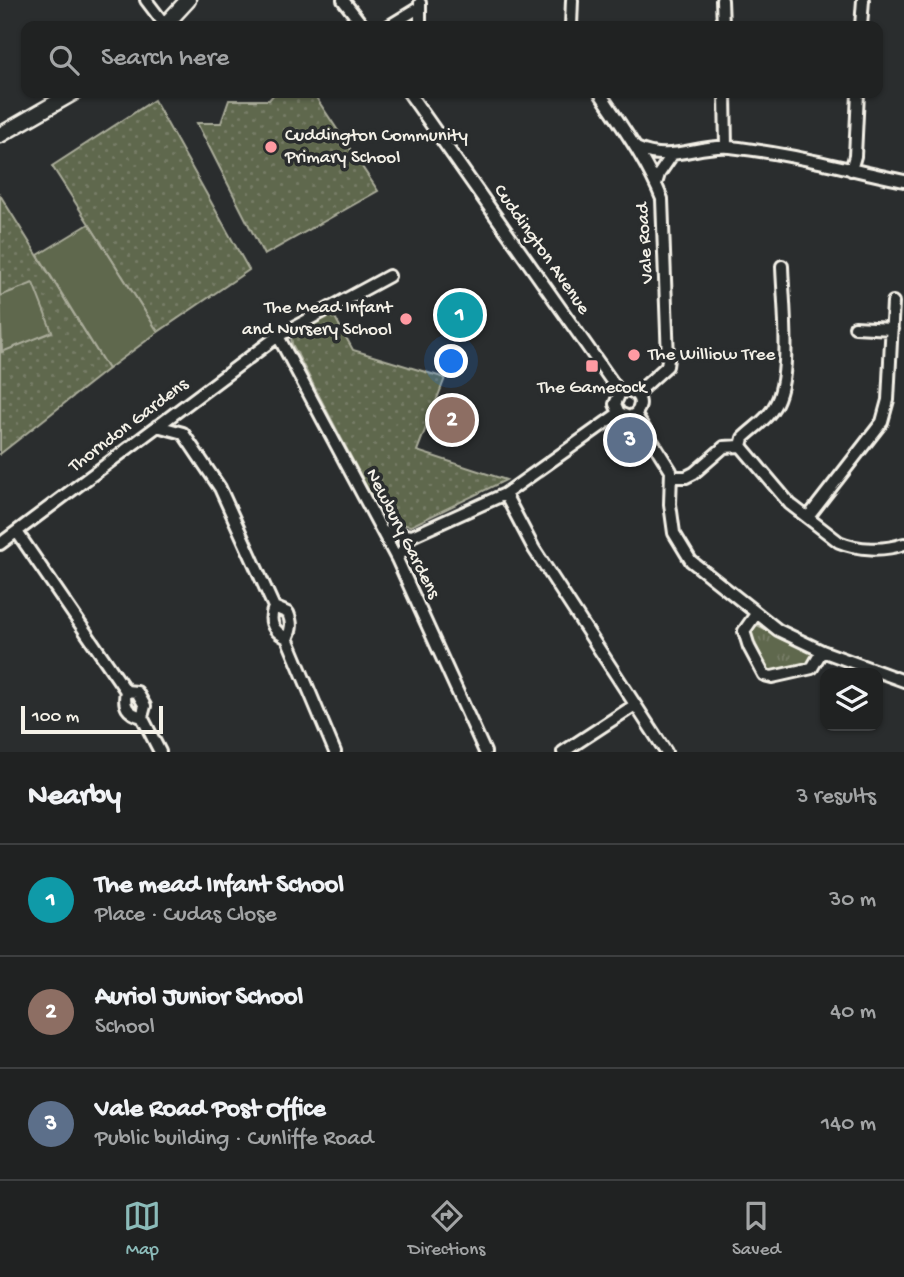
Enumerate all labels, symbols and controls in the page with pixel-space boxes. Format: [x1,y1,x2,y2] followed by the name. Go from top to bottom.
[21,21,883,98] search box
[45,41,83,79] icon: search
[101,44,229,75] text: Search here
[284,125,469,170] place label: Cuddington Community Primary School
[263,139,279,155] marker: Cuddington Community Primary School
[487,180,595,320] street label: Cuddington Avenue
[632,200,660,285] street label: Vale Road
[437,289,483,341] pin: 1
[242,297,394,342] place label: The Mead Infant and Nursery School
[398,311,414,327] marker: The Mead Infant and Nursery School
[434,344,468,378] your location
[647,344,776,367] place label: The Williow Tree
[626,347,642,363] marker: The Williow Tree
[584,358,600,374] marker: The Gamecock
[64,373,194,479] street label: Thorndon Gardens
[537,377,648,400] place label: The Gamecock
[429,394,475,446] pin: 2
[607,414,653,466] pin: 3
[359,465,445,604] street label: Newbury Gardens
[820,668,883,731] map controls
[820,668,883,731] button: layers
[21,703,163,735] scale bar
[32,706,79,729] text: 100 m
[28,780,121,815] text: Nearby
[796,784,876,811] text: 3 results
[95,871,344,902] text: The mead Infant School
[46,887,56,914] text: 1
[829,887,876,914] text: 30 m
[95,902,277,929] text: Place · Cudas Close
[95,983,303,1014] text: Auriol Junior School
[45,999,57,1026] text: 2
[830,999,876,1026] text: 40 m
[95,1014,155,1041] text: School
[95,1095,326,1126] text: Vale Road Post Office
[45,1111,57,1138] text: 3
[821,1111,876,1138] text: 140 m
[95,1126,373,1153] text: Public building · Cunliffe Road
[123,1197,161,1262] tab: Map
[408,1197,485,1262] tab: Directions
[732,1197,781,1262] tab: Saved

